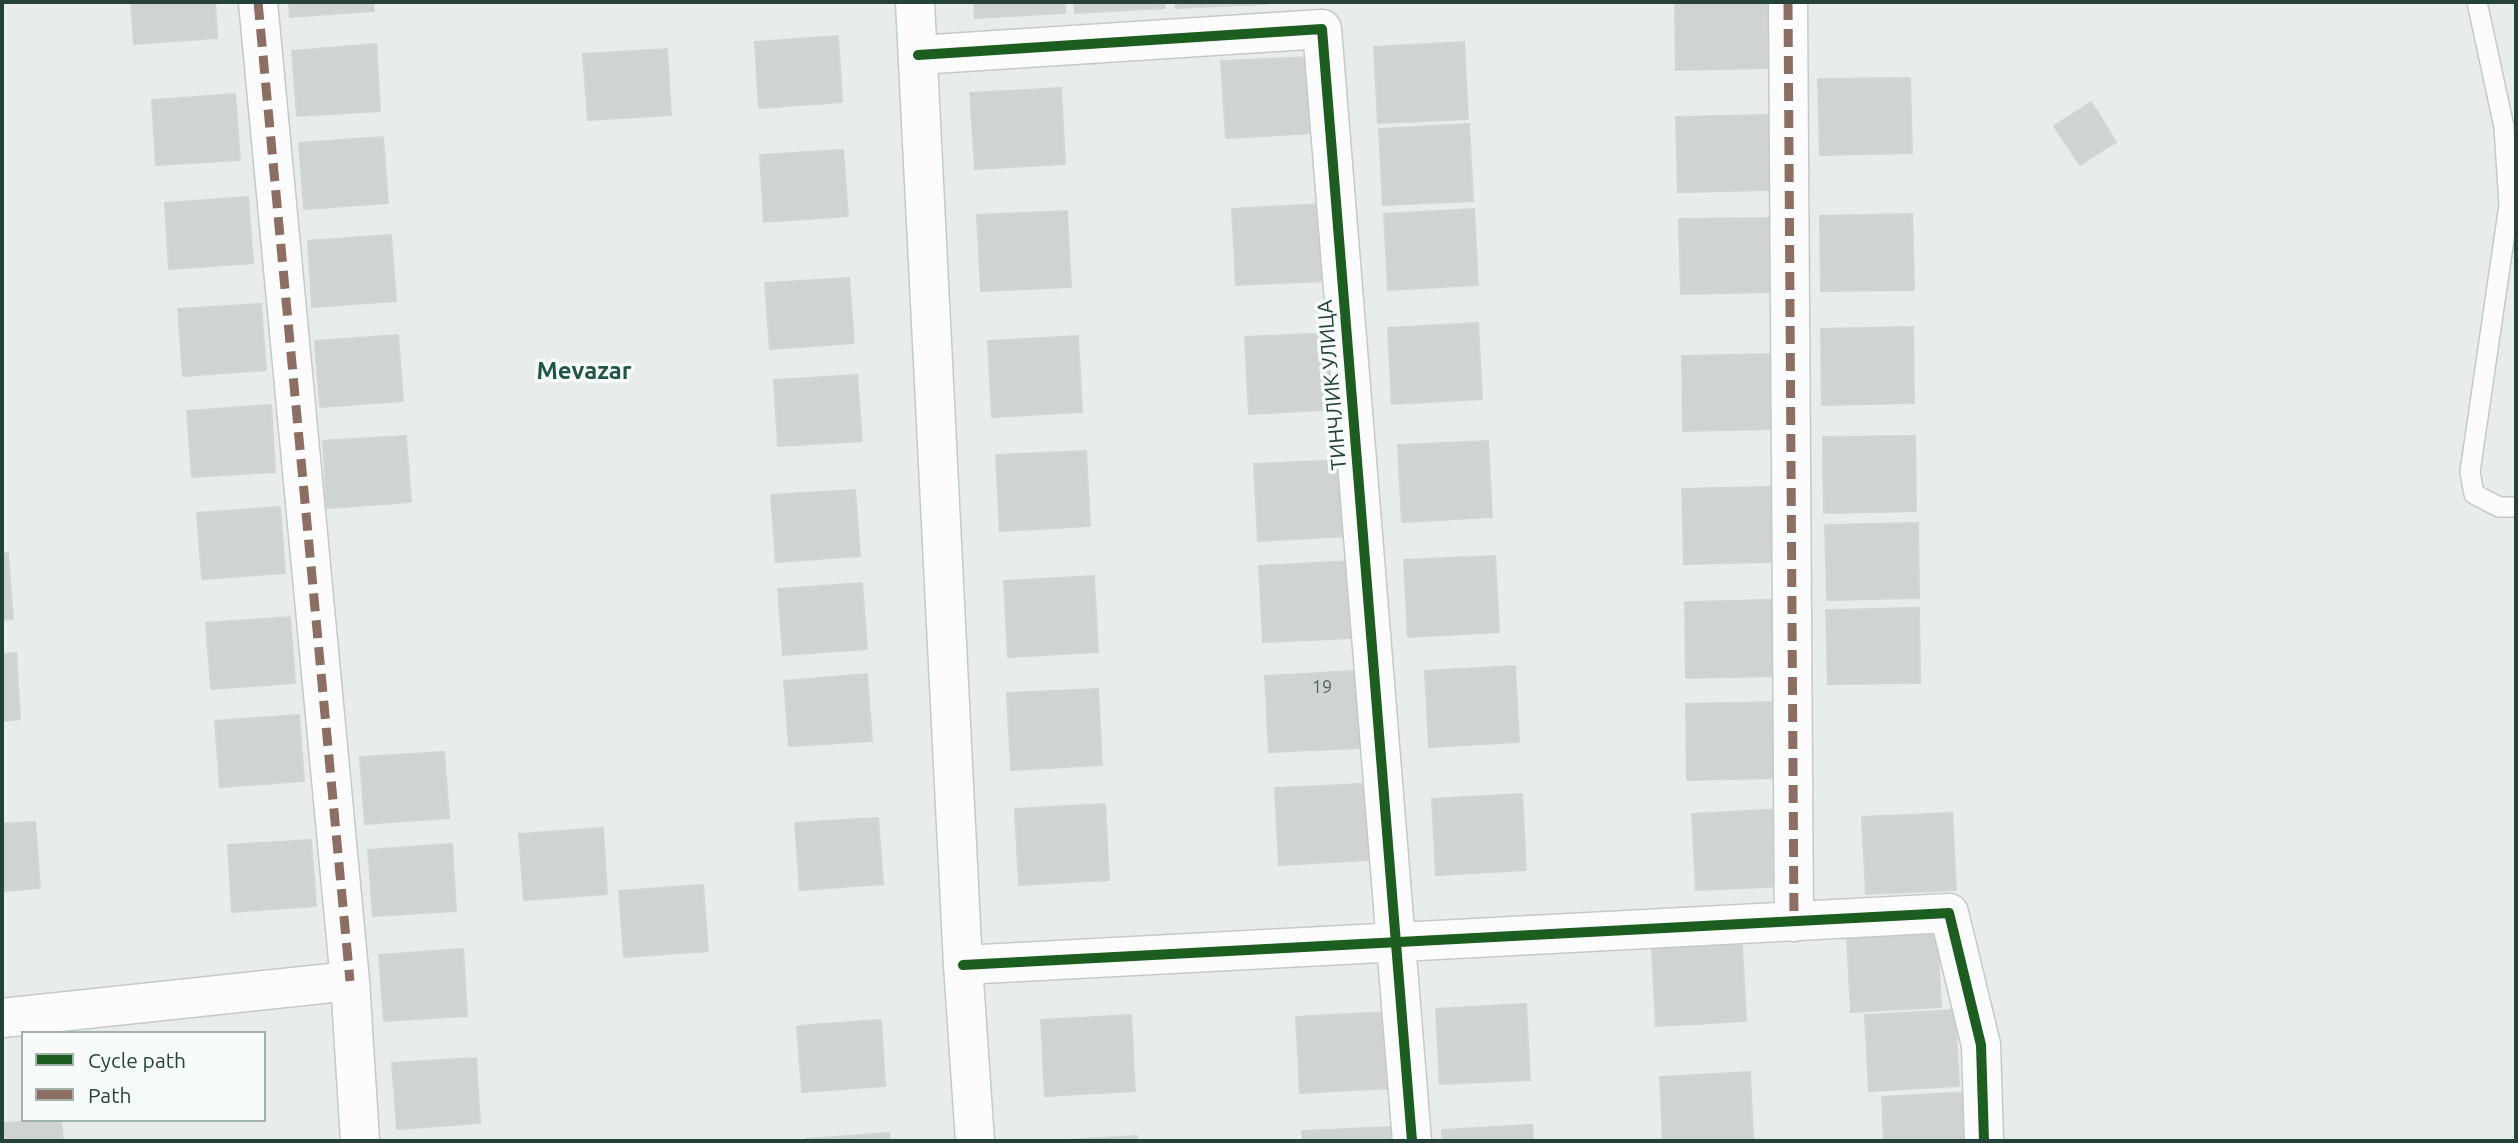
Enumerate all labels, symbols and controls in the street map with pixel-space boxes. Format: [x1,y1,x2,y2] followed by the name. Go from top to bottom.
[1312,299,1352,471] street label: ТИНЧЛИК УЛИЦА
[536,357,632,385] district label: Mevazar
[1312,676,1332,698] house number: 19
[21,1031,266,1122] legend
[88,1048,186,1072] text: Cycle path
[88,1083,131,1107] text: Path

